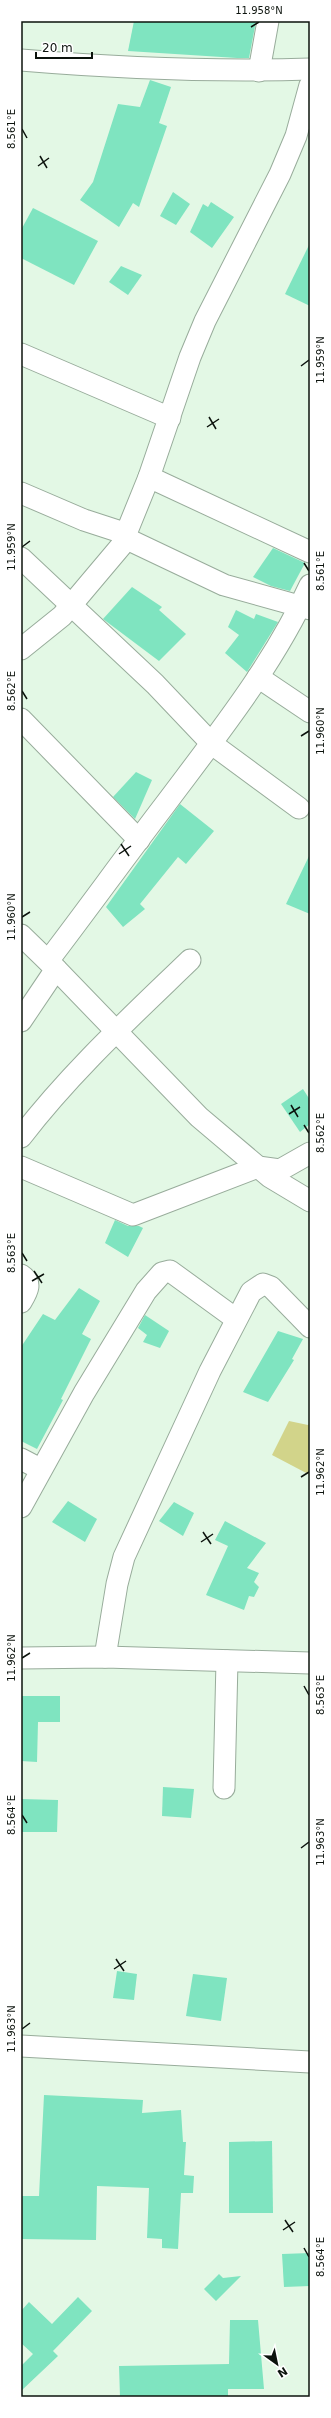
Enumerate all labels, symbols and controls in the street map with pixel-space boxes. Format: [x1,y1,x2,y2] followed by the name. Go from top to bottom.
[235,5,283,16] text: 11.958°N
[36,34,92,60] scale bar
[42,41,73,55] text: 20 m
[6,109,17,149] text: 8.561°E
[315,336,326,384] text: 11.959°N
[6,523,17,571] text: 11.959°N
[315,551,326,591] text: 8.561°E
[6,671,17,711] text: 8.562°E
[315,707,326,755] text: 11.960°N
[6,893,17,941] text: 11.960°N
[315,1113,326,1153] text: 8.562°E
[6,1233,17,1273] text: 8.563°E
[315,1448,326,1496] text: 11.962°N
[6,1634,17,1682] text: 11.962°N
[315,1675,326,1715] text: 8.563°E
[6,1795,17,1835] text: 8.564°E
[315,1818,326,1866] text: 11.963°N
[6,2005,17,2053] text: 11.963°N
[315,2237,326,2277] text: 8.564°E
[257,2344,297,2384] north arrow
[275,2364,290,2380] text: N

